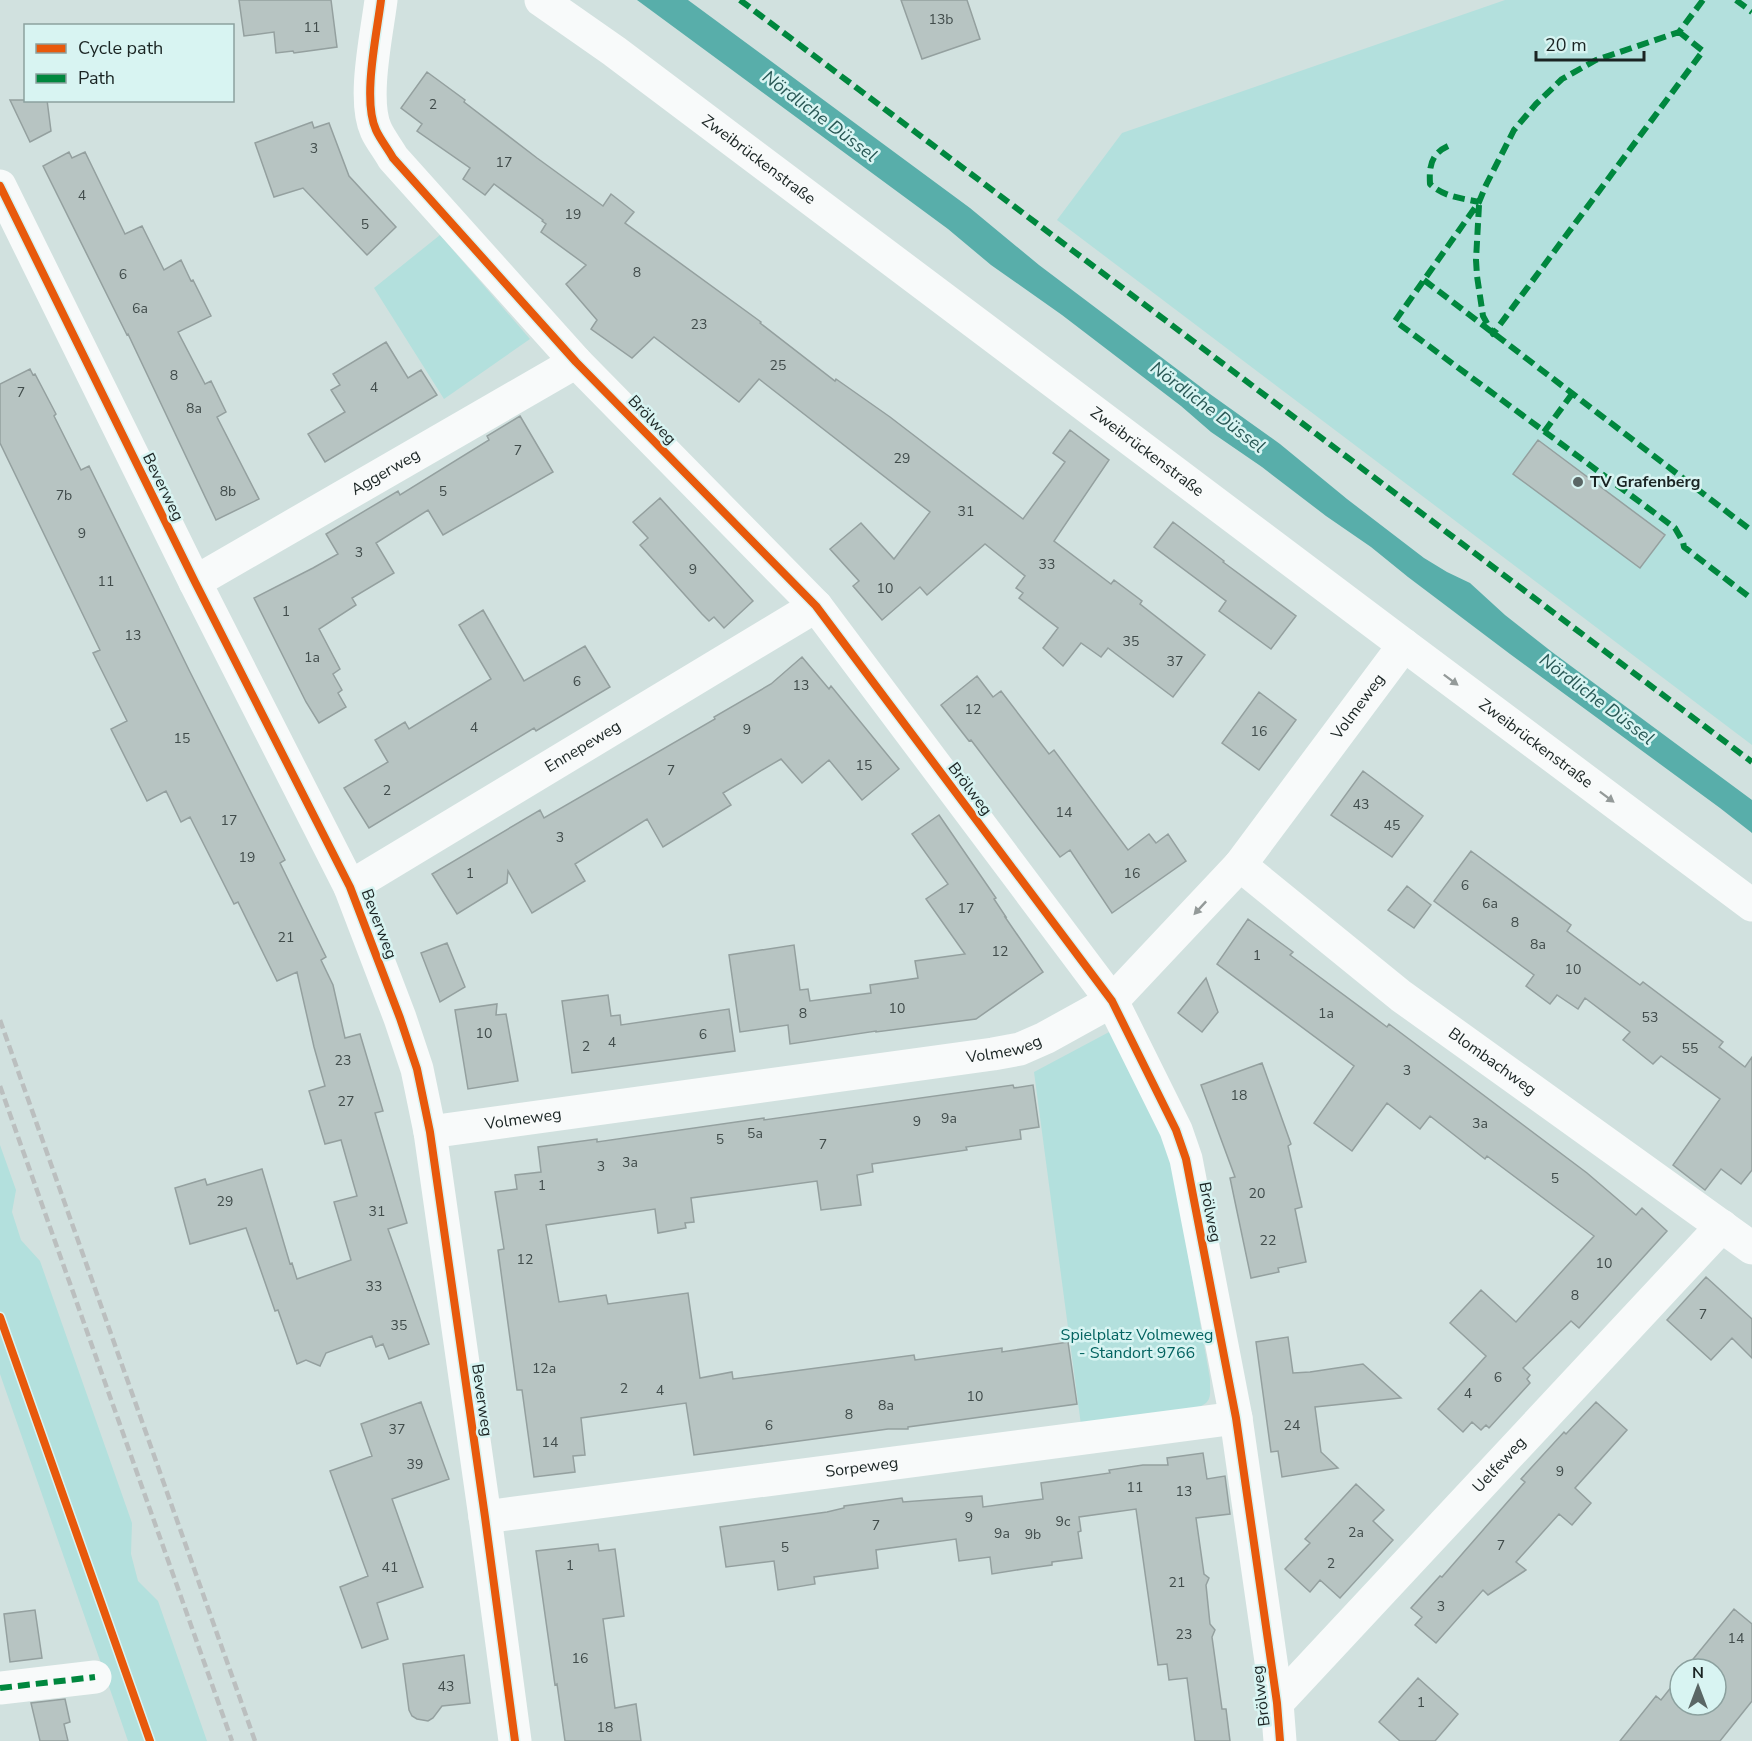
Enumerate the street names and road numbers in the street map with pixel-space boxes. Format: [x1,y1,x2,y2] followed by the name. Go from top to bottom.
[697,110,820,210] street label: Zweibrückenstraße
[623,390,681,450] street label: Brölweg
[1086,402,1209,502] street label: Zweibrückenstraße
[347,443,424,501] street label: Aggerweg
[137,449,189,525] street label: Beverweg
[1326,669,1390,745] street label: Volmeweg
[1474,694,1597,793] street label: Zweibrückenstraße
[541,715,625,778] street label: Ennepeweg
[943,758,997,820] street label: Brölweg
[356,886,402,962] street label: Beverweg
[1444,1022,1541,1101] street label: Blombachweg
[964,1030,1045,1069] street label: Volmeweg
[482,1103,563,1135] street label: Volmeweg
[1193,1180,1227,1244] street label: Brölweg
[466,1362,498,1438] street label: Beverweg
[1468,1432,1531,1498] street label: Uelfeweg
[824,1452,900,1483] street label: Sorpeweg
[1246,1664,1276,1728] street label: Brölweg

